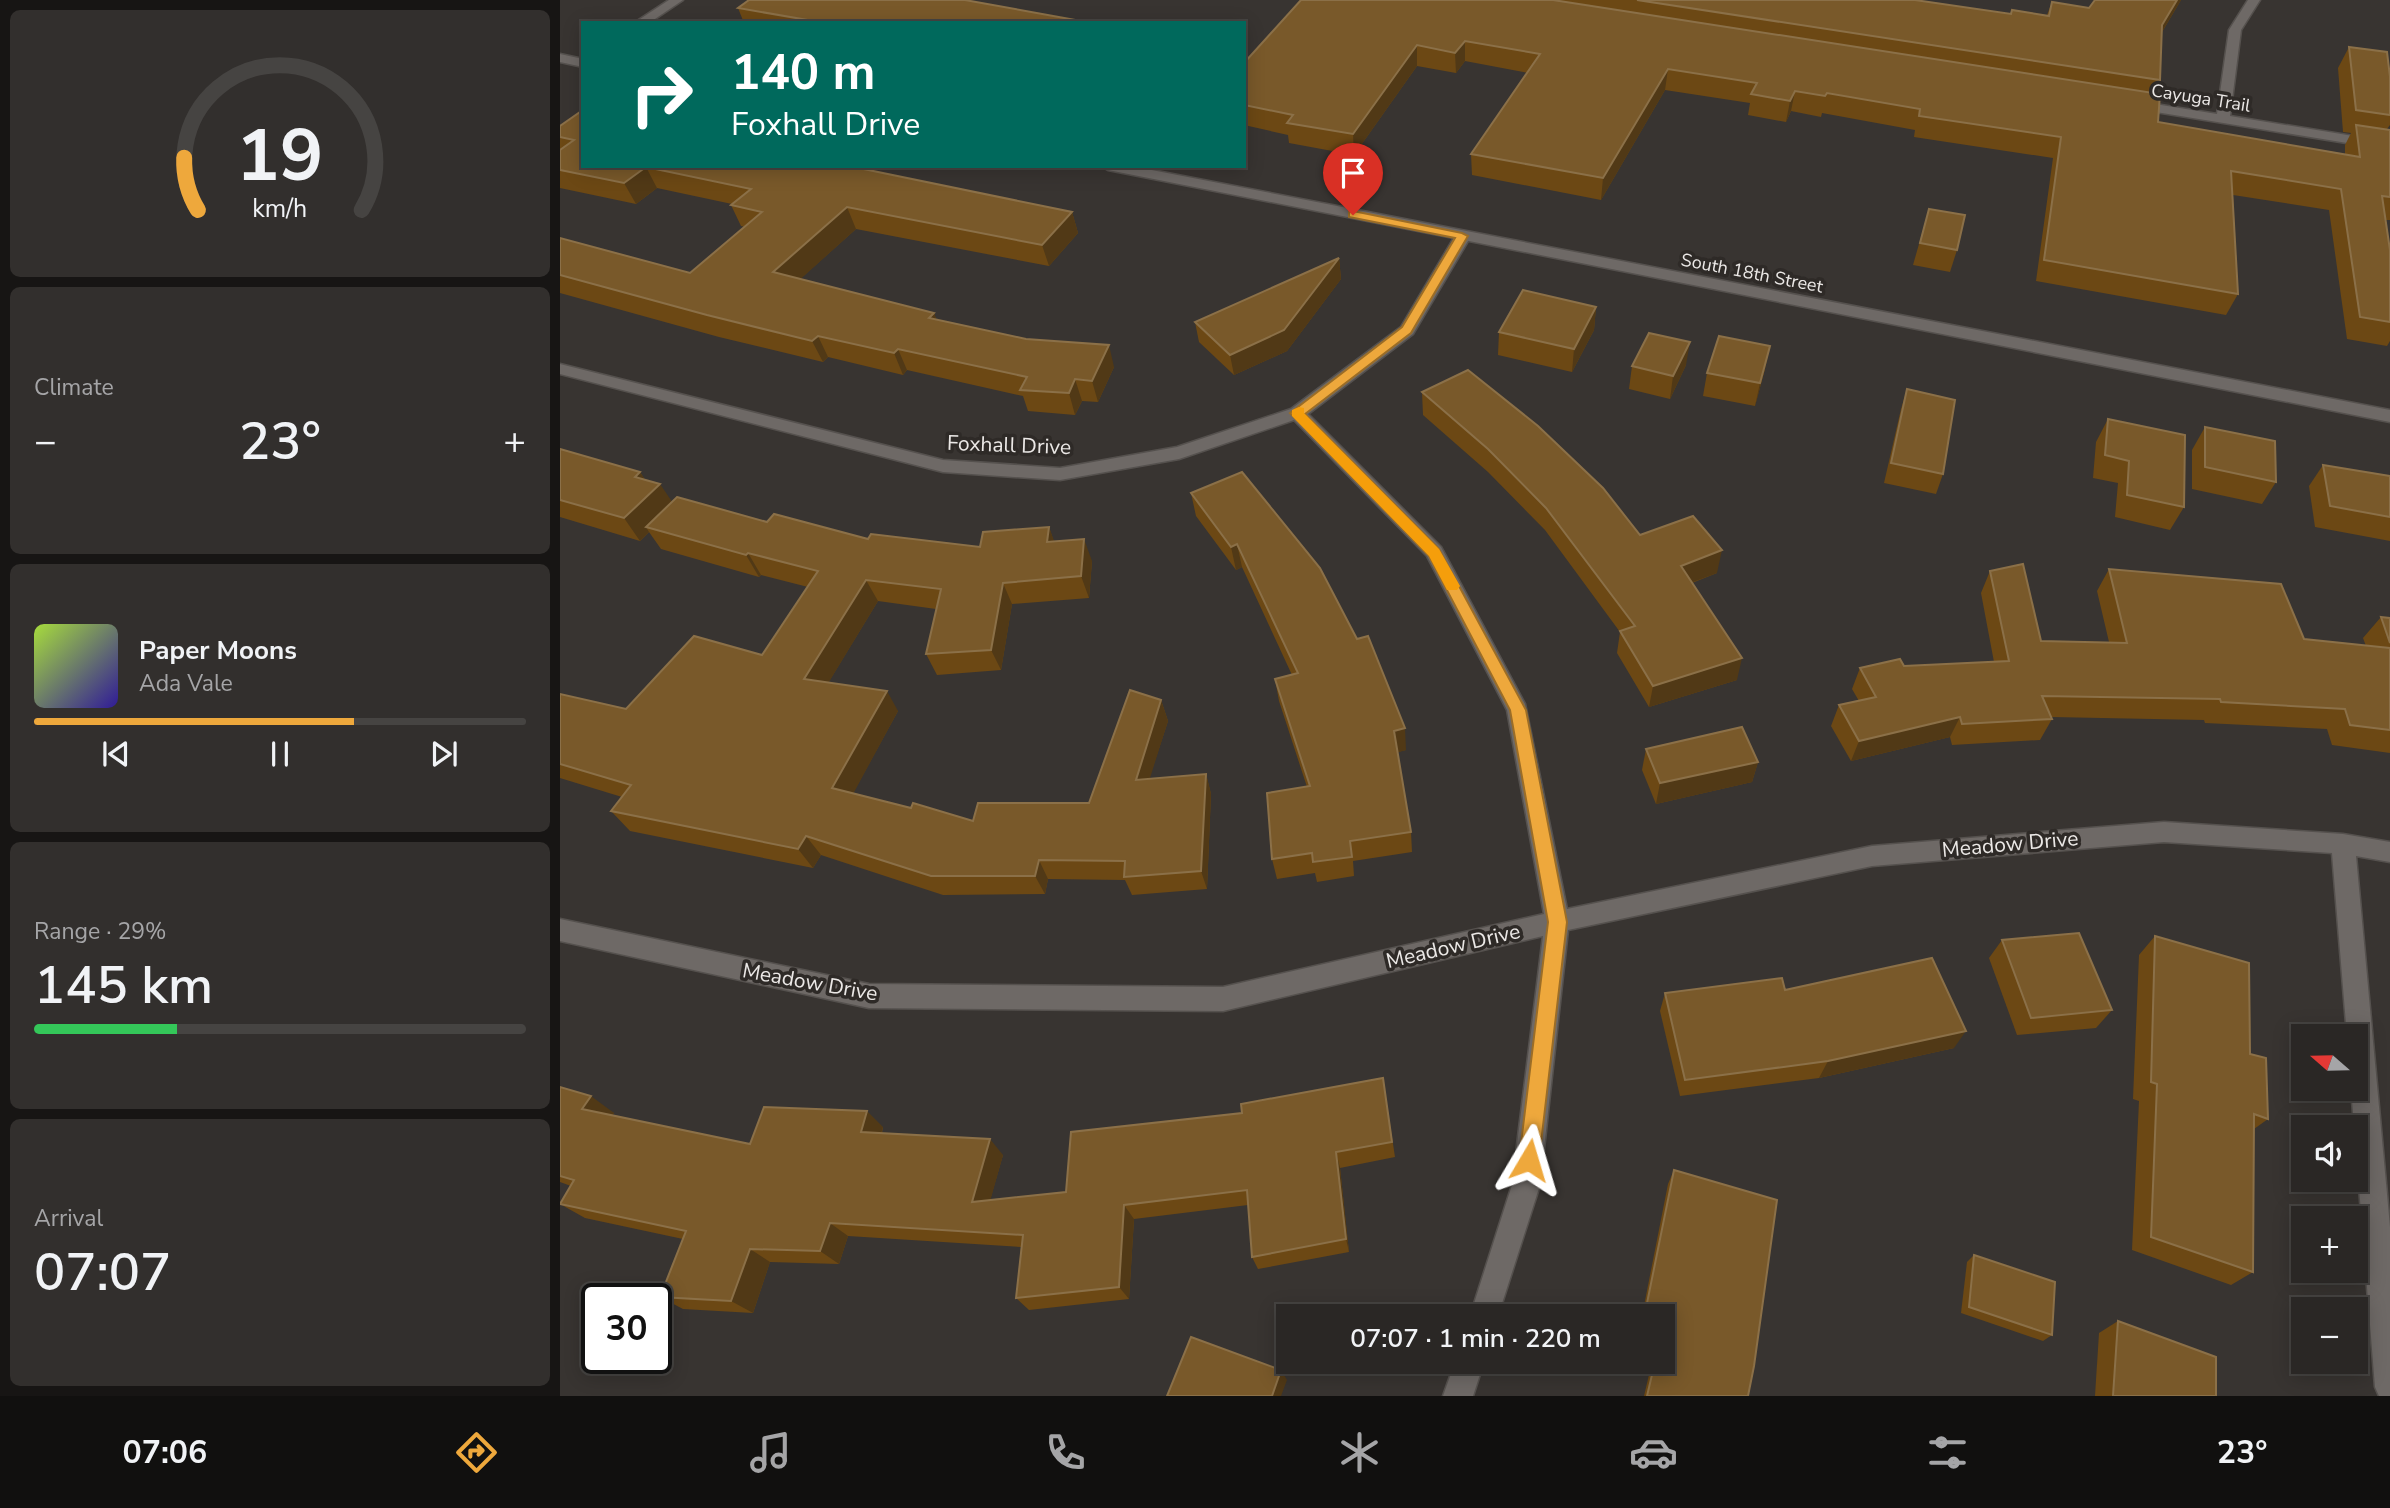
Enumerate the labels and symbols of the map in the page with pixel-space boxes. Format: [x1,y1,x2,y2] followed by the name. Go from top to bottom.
[2150,78,2253,118] street label: Cayuga Trail
[1323,143,1383,215] pin
[1679,247,1826,299] street label: South 18th Street
[946,429,1072,461] street label: Foxhall Drive
[1941,824,2079,864] street label: Meadow Drive
[1383,917,1523,975] street label: Meadow Drive
[740,956,880,1008] street label: Meadow Drive
[2291,1024,2368,1101] north arrow
[1492,1123,1566,1197] position arrow
[581,1283,672,1374] speed limit sign: 30

